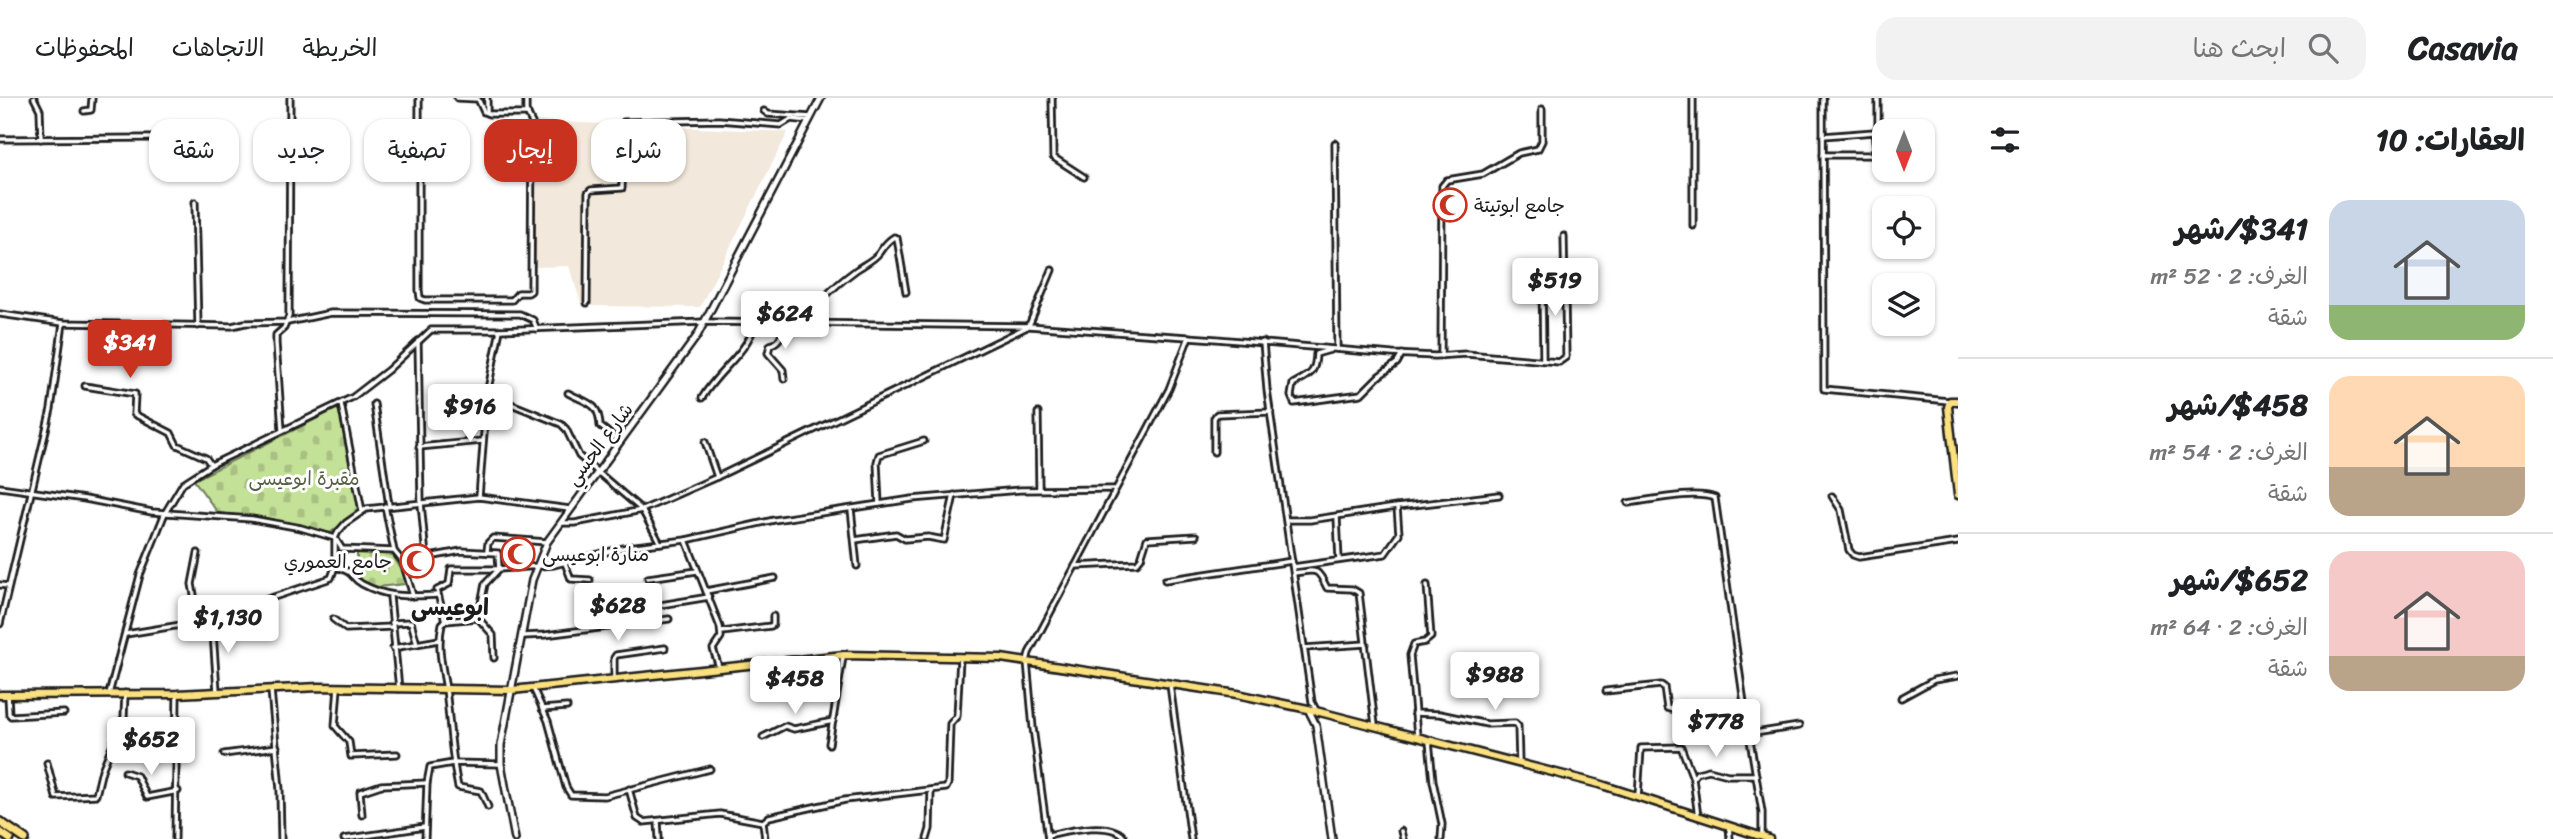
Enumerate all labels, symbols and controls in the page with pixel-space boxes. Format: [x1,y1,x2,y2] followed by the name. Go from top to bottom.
[1876,17,2366,80] search box
[2408,19,2518,77] text: Casavia
[2192,25,2286,71] text: ابحث هنا
[35,27,134,69] text: المحفوظات
[172,27,265,69] text: الاتجاهات
[303,27,377,69] text: الخريطة
[2304,29,2342,67] icon: search
[2376,113,2525,167] text: العقارات: 10
[149,119,239,182] chip: شقة
[253,119,350,182] chip: جديد
[364,119,470,182] chip: تصفية
[484,119,577,182] chip: إيجار
[591,119,686,182] chip: شراء
[1872,119,1936,182] north arrow
[1872,119,1935,336] map controls
[1986,121,2024,159] icon: filters
[1431,186,1469,224] mosque icon: جامع ابوتيتة
[1474,189,1565,222] place label: جامع ابوتيتة
[1872,196,1935,259] button: locate
[2175,202,2308,256] text: $341/شهر
[2385,228,2469,312] icon: home
[2151,256,2308,297] text: الغرف: 2 · 52 m²
[1514,258,1596,318] pin: $519
[1528,260,1582,301] text: $519
[1872,273,1935,336] button: layers
[744,292,826,351] pin: $624
[757,293,813,334] text: $624
[2268,297,2308,338] text: شقة
[89,320,171,380] pin: $341
[104,322,156,363] text: $341
[2168,378,2308,432] text: $458/شهر
[429,384,511,444] pin: $916
[444,386,496,427] text: $916
[557,395,642,493] street label: شارع الحسي
[2385,404,2469,488] icon: home
[2150,432,2308,473] text: الغرف: 2 · 54 m²
[249,462,359,495] park label: مقبرة ابوعيسى
[2268,473,2308,514] text: شقة
[499,535,537,573] mosque icon: منارة ابوعيسى
[542,538,649,571] place label: منارة ابوعيسى
[398,542,436,580] mosque icon: جامع العموري
[284,545,392,578] place label: جامع العموري
[2170,553,2308,607] text: $652/شهر
[2385,579,2469,663] icon: home
[577,584,659,643] pin: $628
[590,585,646,626] text: $628
[411,587,489,628] district label: ابوعيسى
[171,596,285,655] pin: $1,130
[194,597,262,638] text: $1,130
[2150,607,2308,648] text: الغرف: 2 · 64 m²
[2268,648,2308,689] text: شقة
[1454,652,1536,712] pin: $988
[1466,654,1524,695] text: $988
[754,656,836,716] pin: $458
[766,658,824,699] text: $458
[1675,700,1757,759] pin: $778
[1688,701,1744,742] text: $778
[110,718,192,777] pin: $652
[123,719,179,760] text: $652

